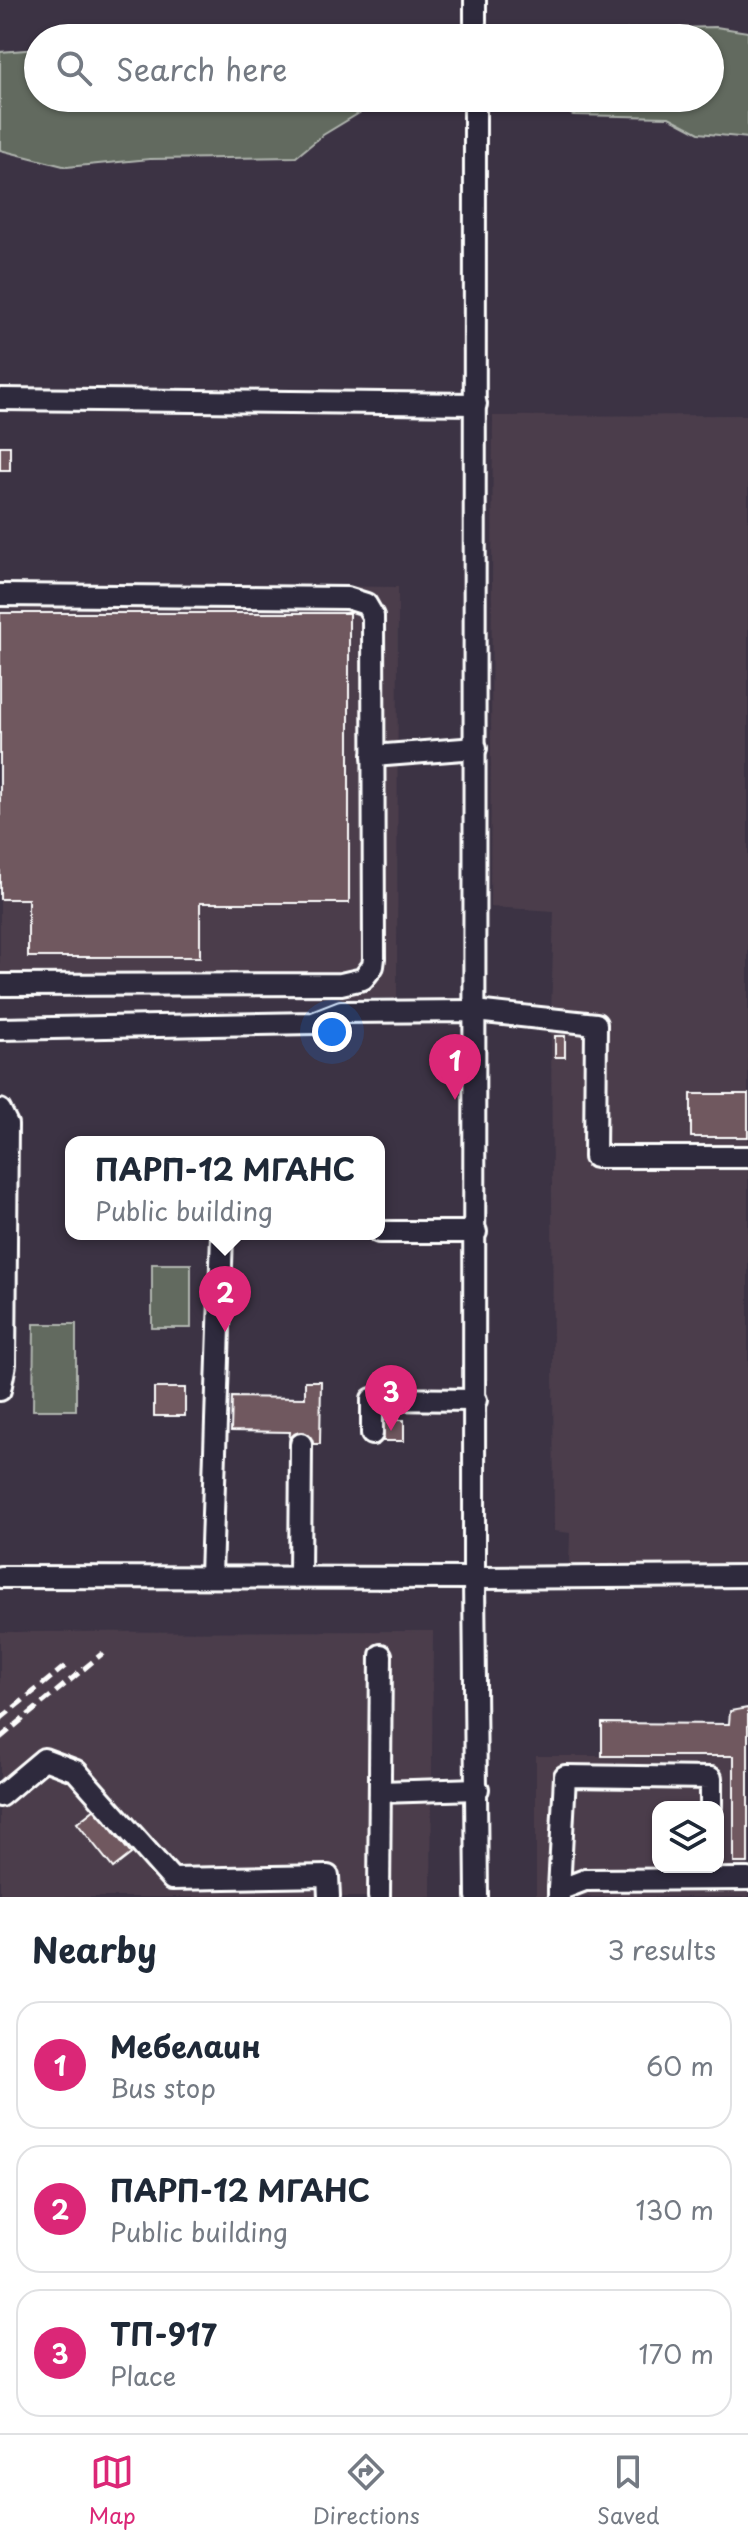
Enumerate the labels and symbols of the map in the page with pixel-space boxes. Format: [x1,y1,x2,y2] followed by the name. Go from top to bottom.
[312,1012,352,1052] your location
[429,1034,481,1100] pin: 1
[199,1266,251,1332] pin: 2
[365,1365,417,1431] pin: 3

